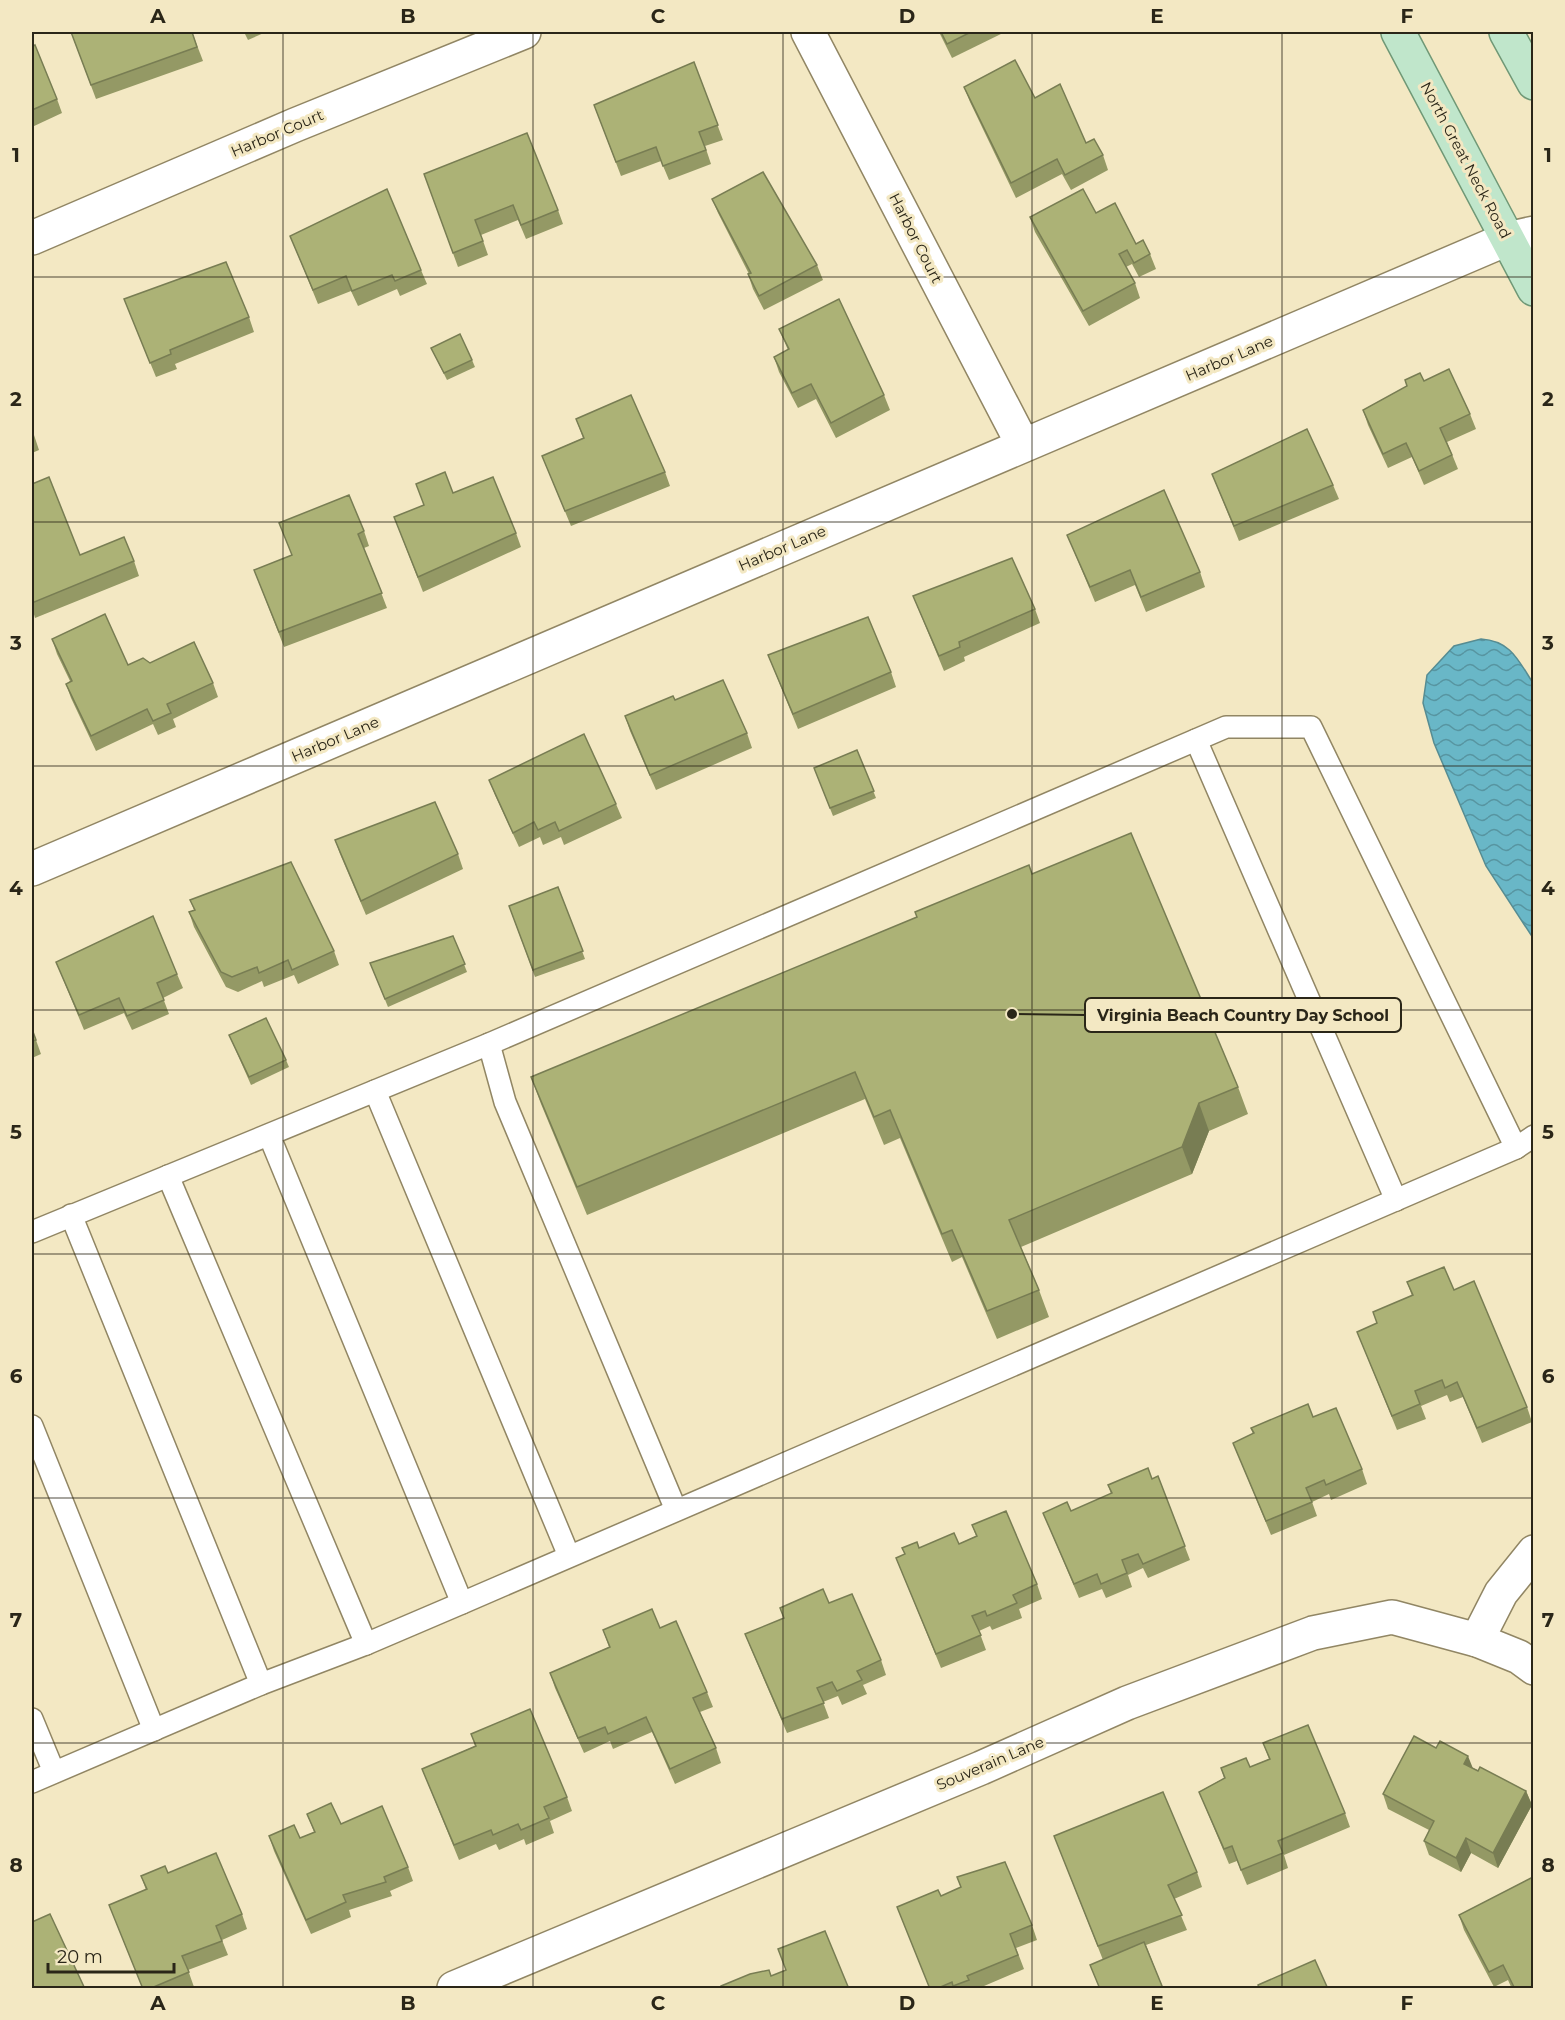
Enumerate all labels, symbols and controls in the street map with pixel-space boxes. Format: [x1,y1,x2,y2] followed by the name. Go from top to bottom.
[149,4,166,28] text: A
[400,4,416,28] text: B
[651,4,666,28] text: C
[899,4,915,28] text: D
[1150,4,1164,28] text: E
[1401,4,1414,28] text: F
[1417,78,1515,242] street label: North Great Neck Road
[228,105,326,161] street label: Harbor Court
[12,143,20,167] text: 1
[1544,143,1552,167] text: 1
[885,190,947,286] street label: Harbor Court
[1182,331,1276,385] street label: Harbor Lane
[10,387,22,411] text: 2
[1542,387,1554,411] text: 2
[735,521,829,575] street label: Harbor Lane
[9,631,22,655] text: 3
[1541,631,1554,655] text: 3
[288,712,382,766] street label: Harbor Lane
[9,876,23,900] text: 4
[1541,876,1555,900] text: 4
[1085,998,1401,1032] callout: Virginia Beach Country Day School
[1096,1006,1389,1025] text: Virginia Beach Country Day School
[10,1120,22,1144] text: 5
[1542,1120,1554,1144] text: 5
[10,1364,23,1388] text: 6
[1542,1364,1555,1388] text: 6
[10,1608,22,1632] text: 7
[1542,1608,1554,1632] text: 7
[933,1732,1047,1794] street label: Souverain Lane
[9,1853,23,1877] text: 8
[1541,1853,1555,1877] text: 8
[48,1936,174,1974] scale bar
[57,1946,103,1968] text: 20 m
[149,1991,166,2015] text: A
[400,1991,416,2015] text: B
[651,1991,666,2015] text: C
[899,1991,915,2015] text: D
[1150,1991,1164,2015] text: E
[1401,1991,1414,2015] text: F

